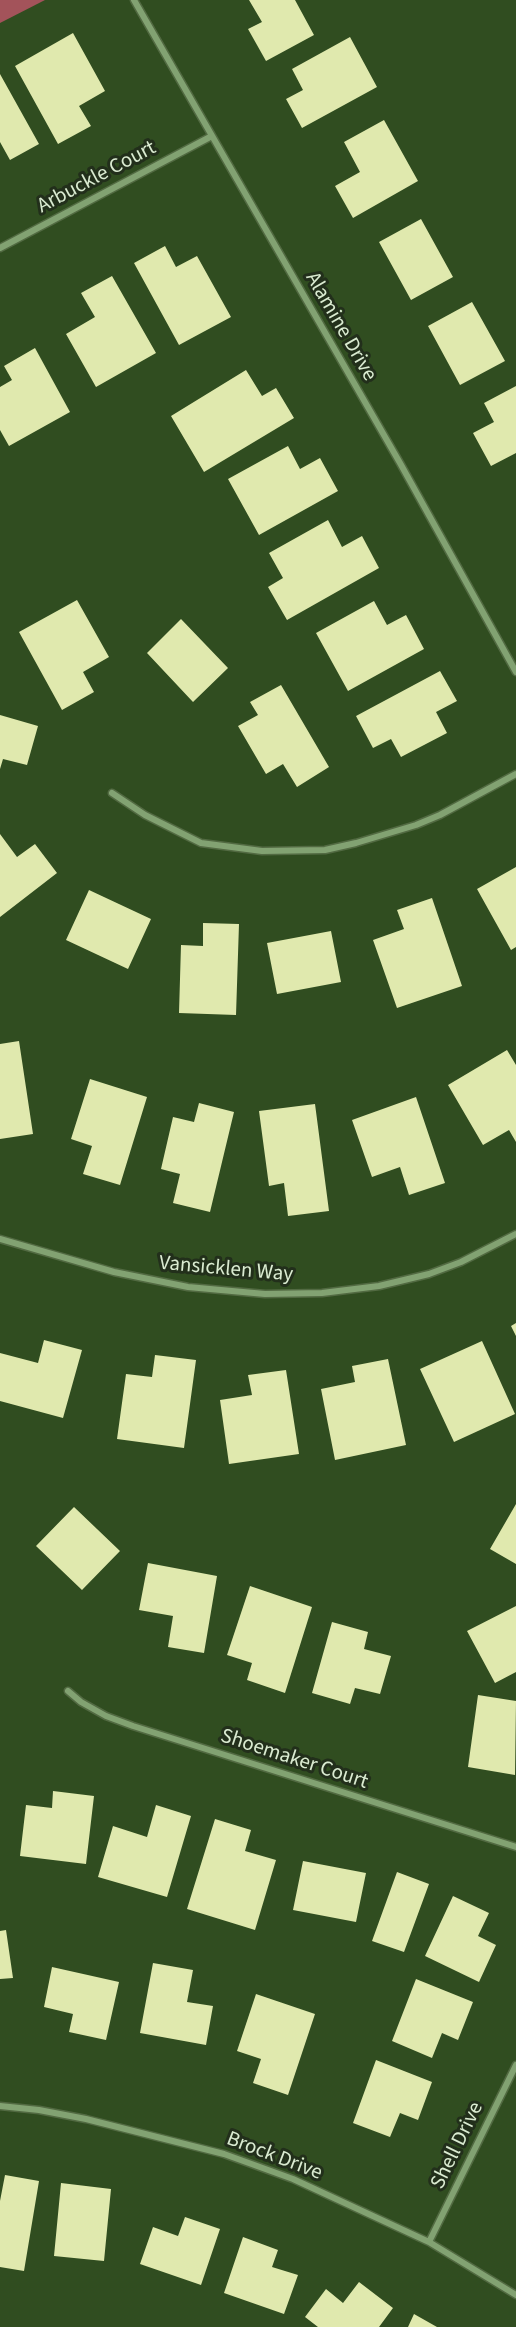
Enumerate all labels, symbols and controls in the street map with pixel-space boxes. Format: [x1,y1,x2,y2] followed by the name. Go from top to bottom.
[33,136,161,220] street label: Arbuckle Court
[299,268,381,386] street label: Alamine Drive
[158,1252,294,1288] street label: Vansicklen Way
[217,1724,371,1796] street label: Shoemaker Court
[426,2098,490,2194] street label: Shell Drive
[223,2127,325,2187] street label: Brock Drive

